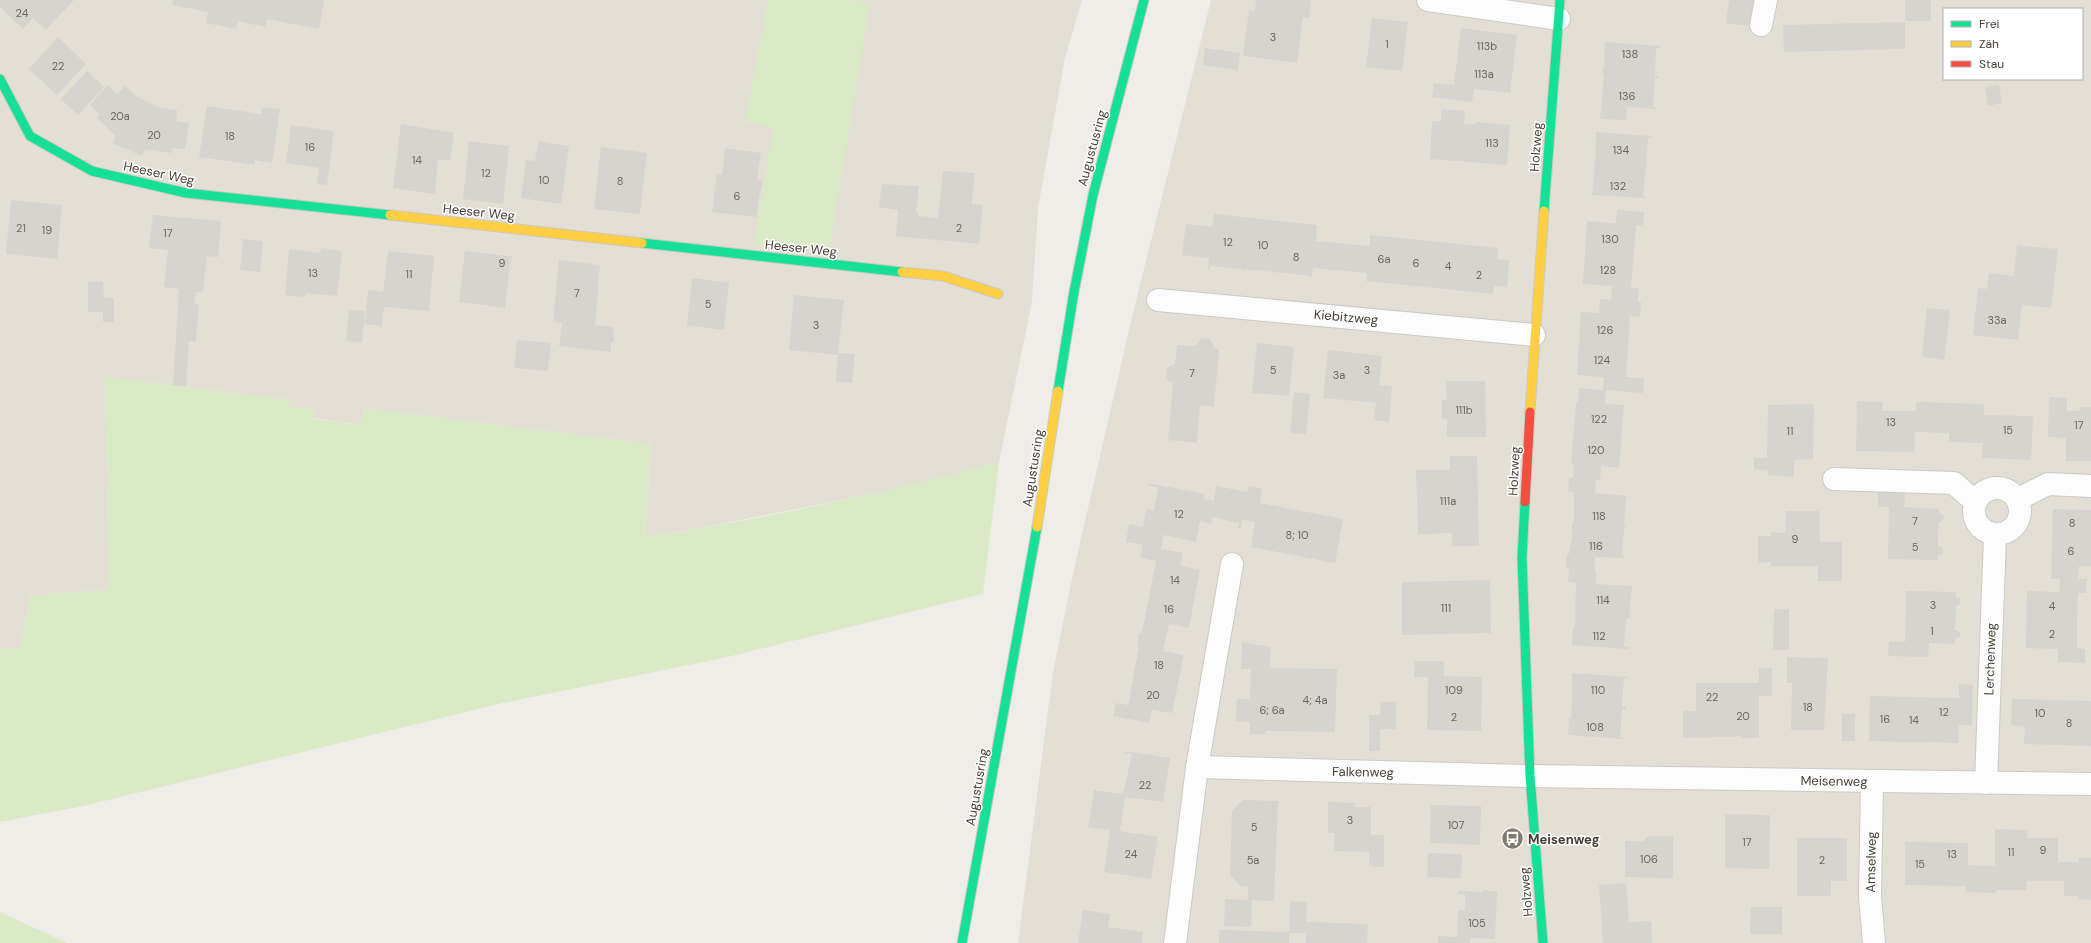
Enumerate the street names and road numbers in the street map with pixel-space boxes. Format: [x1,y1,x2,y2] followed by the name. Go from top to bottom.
[1074,108,1110,188] street label: Augustusring
[1526,122,1546,172] street label: Holzweg
[122,157,196,189] street label: Heeser Weg
[442,200,516,224] street label: Heeser Weg
[764,236,838,260] street label: Heeser Weg
[1313,306,1379,328] street label: Kiebitzweg
[1018,428,1048,508] street label: Augustusring
[1504,446,1524,496] street label: Holzweg
[1980,622,2000,696] street label: Lerchenweg
[962,747,992,827] street label: Augustusring
[1332,763,1394,781] street label: Falkenweg
[1800,772,1868,790] street label: Meisenweg
[1862,831,1880,893] street label: Amselweg
[1515,867,1537,917] street label: Holzweg

